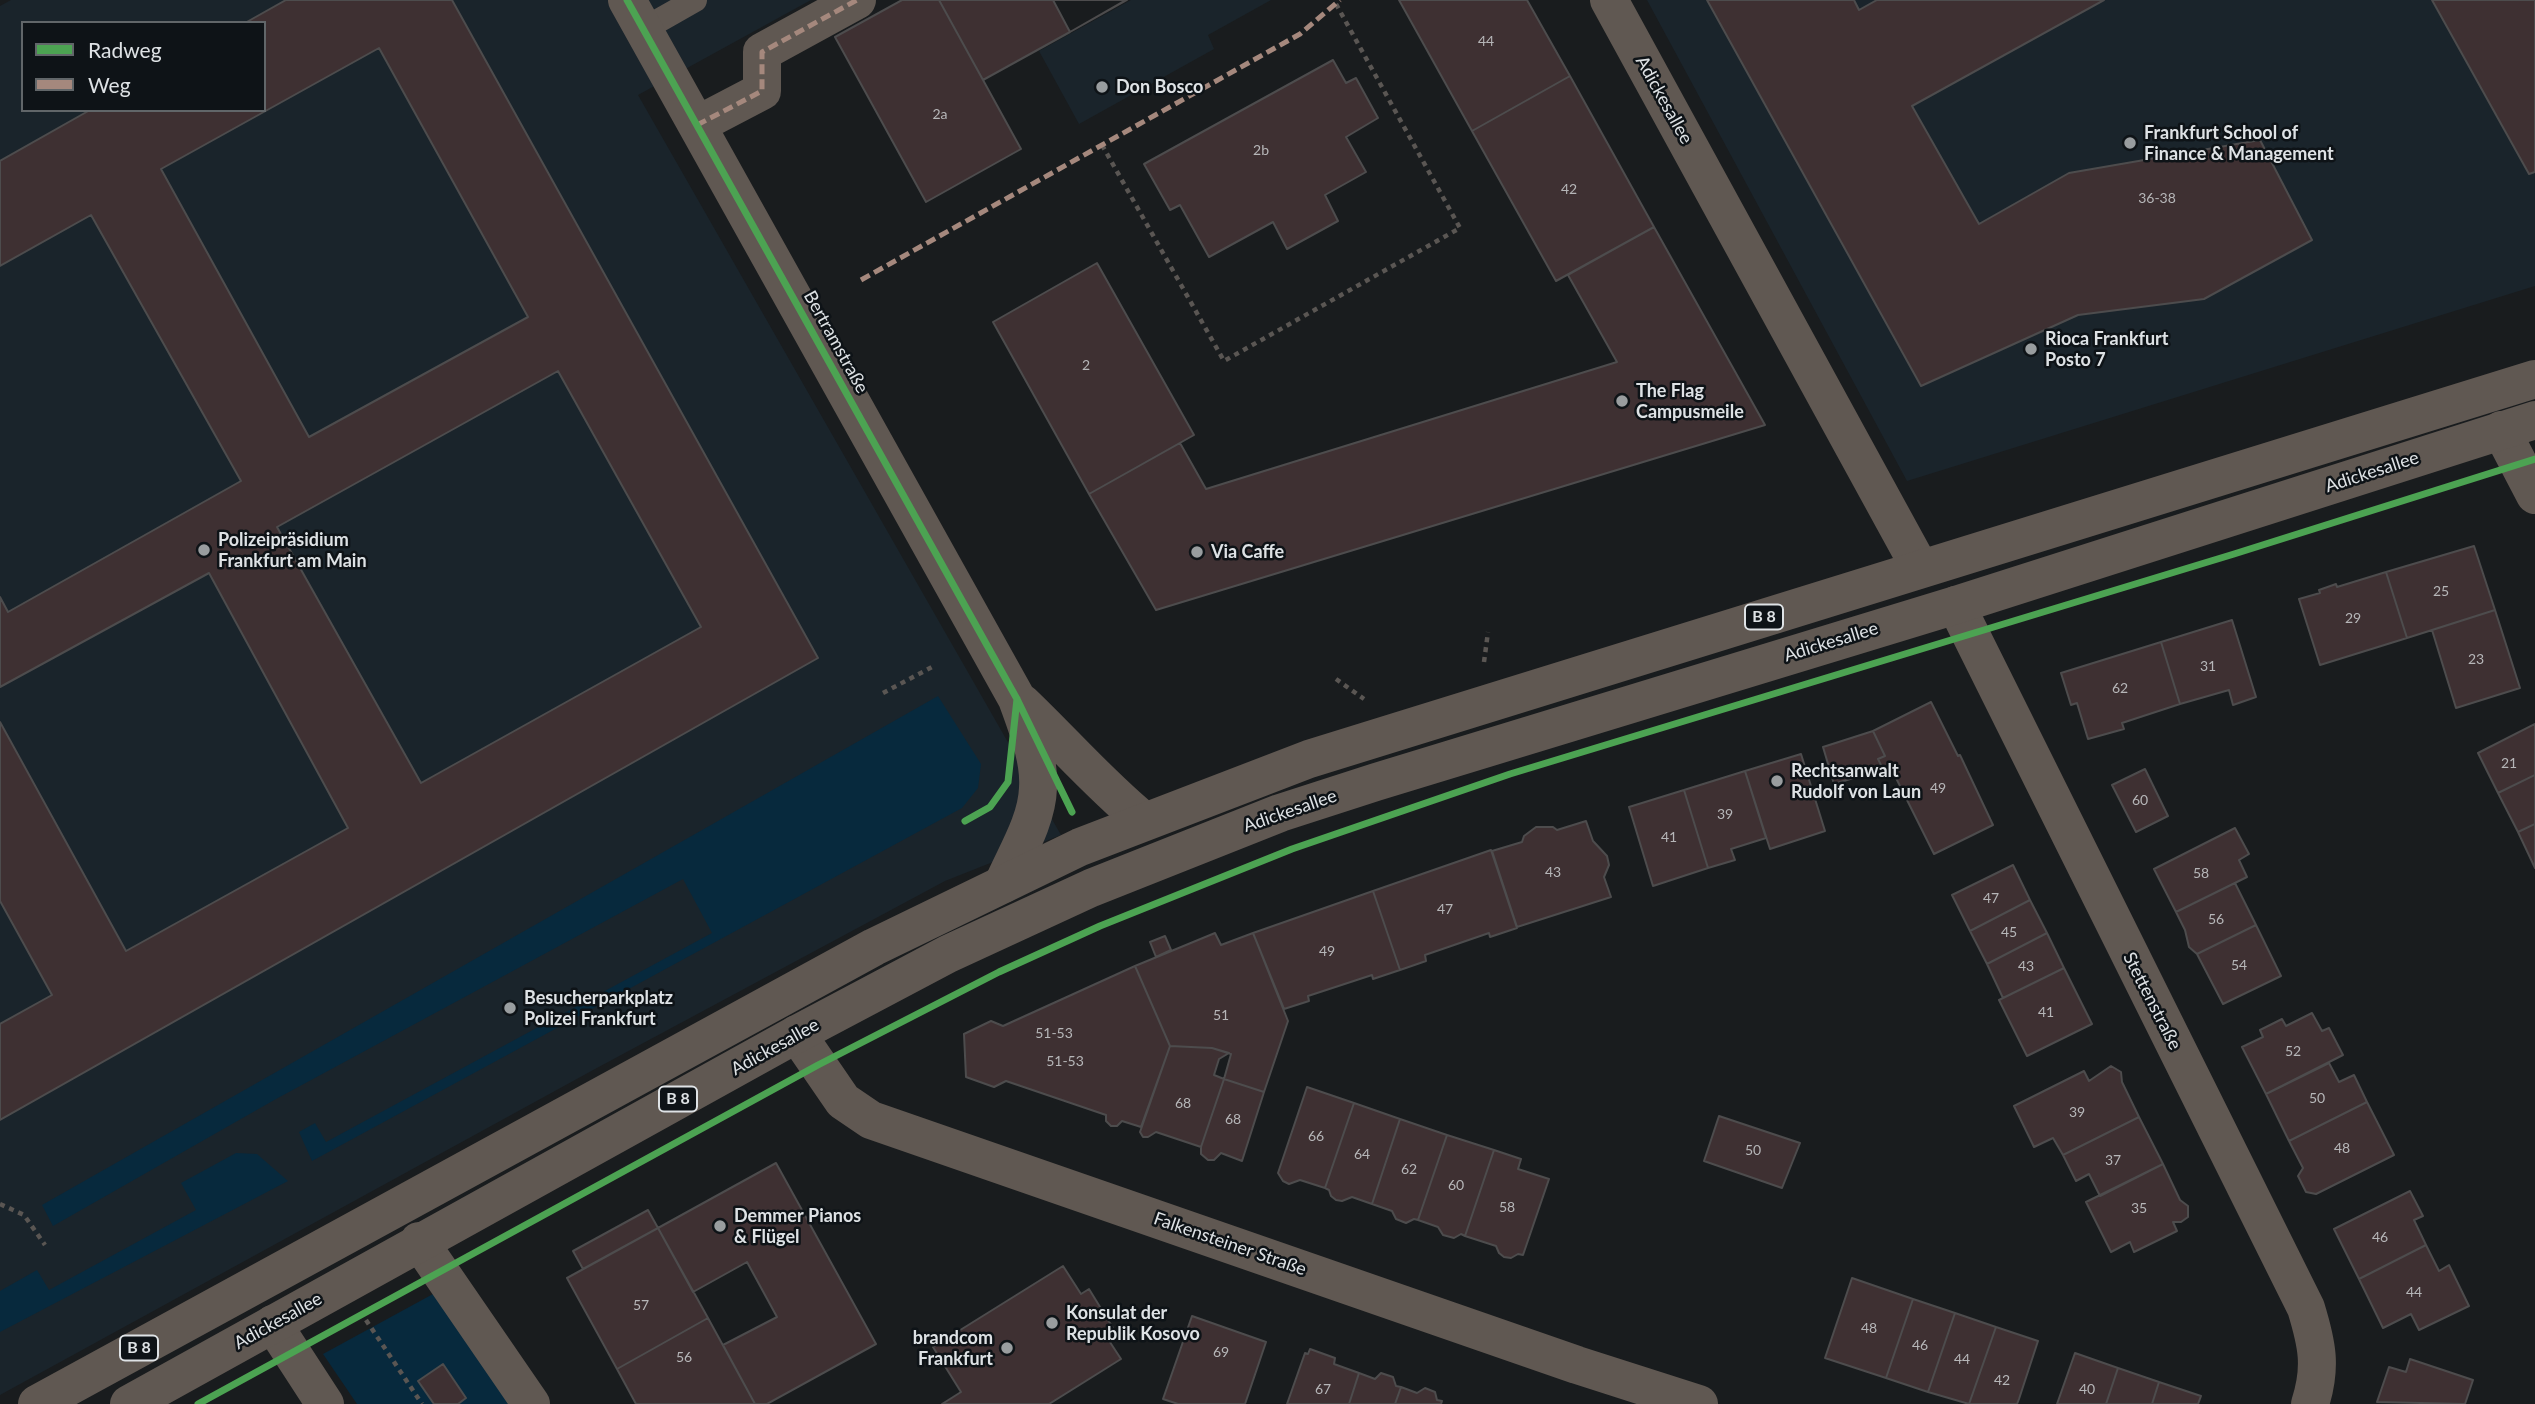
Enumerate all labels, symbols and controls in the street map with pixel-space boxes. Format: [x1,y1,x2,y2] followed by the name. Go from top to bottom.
[21,21,266,112] legend
[1478,33,1494,49] house number: 44
[88,37,162,62] text: Radweg
[1631,52,1697,148] street label: Adickesallee
[88,72,131,97] text: Weg
[1116,76,1203,98] place label: Don Bosco
[1094,79,1110,95] marker: Don Bosco
[932,106,948,122] house number: 2a
[2144,122,2334,164] place label: Frankfurt School of Finance & Management
[2122,135,2138,151] marker: Frankfurt School of Finance & Management
[1253,142,1269,158] house number: 2b
[1561,181,1577,197] house number: 42
[2138,190,2176,206] house number: 36-38
[799,287,873,397] street label: Bertramstraße
[2045,328,2169,370] place label: Rioca Frankfurt Posto 7
[2023,341,2039,357] marker: Rioca Frankfurt Posto 7
[1082,357,1090,373] house number: 2
[1636,380,1744,422] place label: The Flag Campusmeile
[1614,393,1630,409] marker: The Flag Campusmeile
[2322,447,2422,497] street label: Adickesallee
[218,529,367,572] place label: Polizeipräsidium Frankfurt am Main
[1211,541,1284,563] place label: Via Caffe
[196,542,212,558] marker: Polizeipräsidium Frankfurt am Main
[1189,544,1205,560] marker: Via Caffe
[2433,583,2449,599] house number: 25
[1745,604,1783,630] road number: B 8
[2345,610,2361,626] house number: 29
[1781,617,1881,667] street label: Adickesallee
[2468,651,2484,667] house number: 23
[2200,658,2216,674] house number: 31
[2112,680,2128,696] house number: 62
[2501,755,2517,771] house number: 21
[1791,760,1921,802] place label: Rechtsanwalt Rudolf von Laun
[1769,773,1785,789] marker: Rechtsanwalt Rudolf von Laun
[1930,780,1946,796] house number: 49
[1240,785,1340,837] street label: Adickesallee
[2132,792,2148,808] house number: 60
[1717,806,1733,822] house number: 39
[1661,829,1677,845] house number: 41
[1545,864,1561,880] house number: 43
[2193,865,2209,881] house number: 58
[1983,890,1999,906] house number: 47
[1437,901,1453,917] house number: 47
[2208,911,2224,927] house number: 56
[2001,924,2017,940] house number: 45
[1319,943,1335,959] house number: 49
[2118,949,2186,1053] street label: Stettenstraße
[2231,957,2247,973] house number: 54
[2018,958,2034,974] house number: 43
[524,987,673,1030] place label: Besucherparkplatz Polizei Frankfurt
[502,1000,518,1016] marker: Besucherparkplatz Polizei Frankfurt
[2038,1004,2054,1020] house number: 41
[1213,1007,1229,1023] house number: 51
[727,1014,823,1080] street label: Adickesallee
[1035,1025,1073,1041] house number: 51-53
[2285,1043,2301,1059] house number: 52
[1046,1053,1084,1069] house number: 51-53
[659,1086,697,1112] road number: B 8
[2309,1090,2325,1106] house number: 50
[1175,1095,1191,1111] house number: 68
[2069,1104,2085,1120] house number: 39
[1225,1111,1241,1127] house number: 68
[1308,1128,1324,1144] house number: 66
[2334,1140,2350,1156] house number: 48
[1745,1142,1761,1158] house number: 50
[1354,1146,1370,1162] house number: 64
[2105,1152,2121,1168] house number: 37
[1401,1161,1417,1177] house number: 62
[1448,1177,1464,1193] house number: 60
[1499,1199,1515,1215] house number: 58
[2131,1200,2147,1216] house number: 35
[734,1205,861,1248] place label: Demmer Pianos & Flügel
[1151,1208,1309,1280] street label: Falkensteiner Straße
[712,1218,728,1234] marker: Demmer Pianos & Flügel
[2372,1229,2388,1245] house number: 46
[2406,1284,2422,1300] house number: 44
[230,1288,326,1354] street label: Adickesallee
[633,1297,649,1313] house number: 57
[1066,1302,1200,1344] place label: Konsulat der Republik Kosovo
[1044,1315,1060,1331] marker: Konsulat der Republik Kosovo
[1861,1320,1877,1336] house number: 48
[913,1327,993,1370] place label: brandcom Frankfurt
[120,1336,158,1360] road number: B 8
[1912,1337,1928,1353] house number: 46
[999,1340,1015,1356] marker: brandcom Frankfurt
[1213,1344,1229,1360] house number: 69
[676,1349,692,1365] house number: 56
[1954,1351,1970,1367] house number: 44
[1994,1372,2010,1388] house number: 42
[1315,1381,1331,1397] house number: 67
[2079,1381,2095,1397] house number: 40

